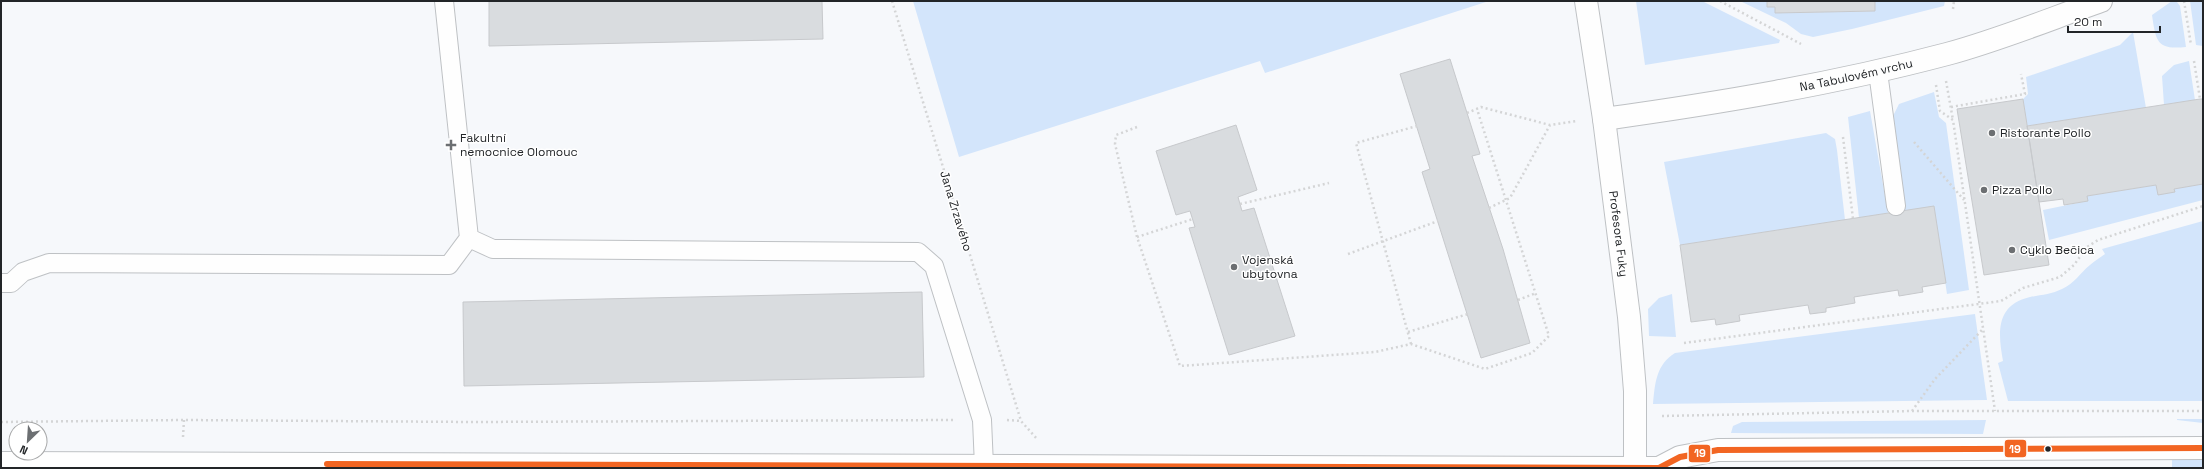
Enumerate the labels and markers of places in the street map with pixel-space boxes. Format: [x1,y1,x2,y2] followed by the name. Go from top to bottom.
[2000,125,2091,141] place label: Ristorante Pollo
[1987,128,1997,138] marker: Ristorante Pollo
[460,130,578,160] place label: Fakultní nemocnice Olomouc
[445,139,457,151] marker: Fakultní nemocnice Olomouc
[1992,182,2052,198] place label: Pizza Pollo
[1979,185,1989,195] marker: Pizza Pollo
[2020,242,2094,258] place label: Cyklo Bečica
[2007,245,2017,255] marker: Cyklo Bečica
[1242,252,1298,282] place label: Vojenská ubytovna
[1229,262,1239,272] marker: Vojenská ubytovna
[2043,444,2053,454] unlabelled marker

